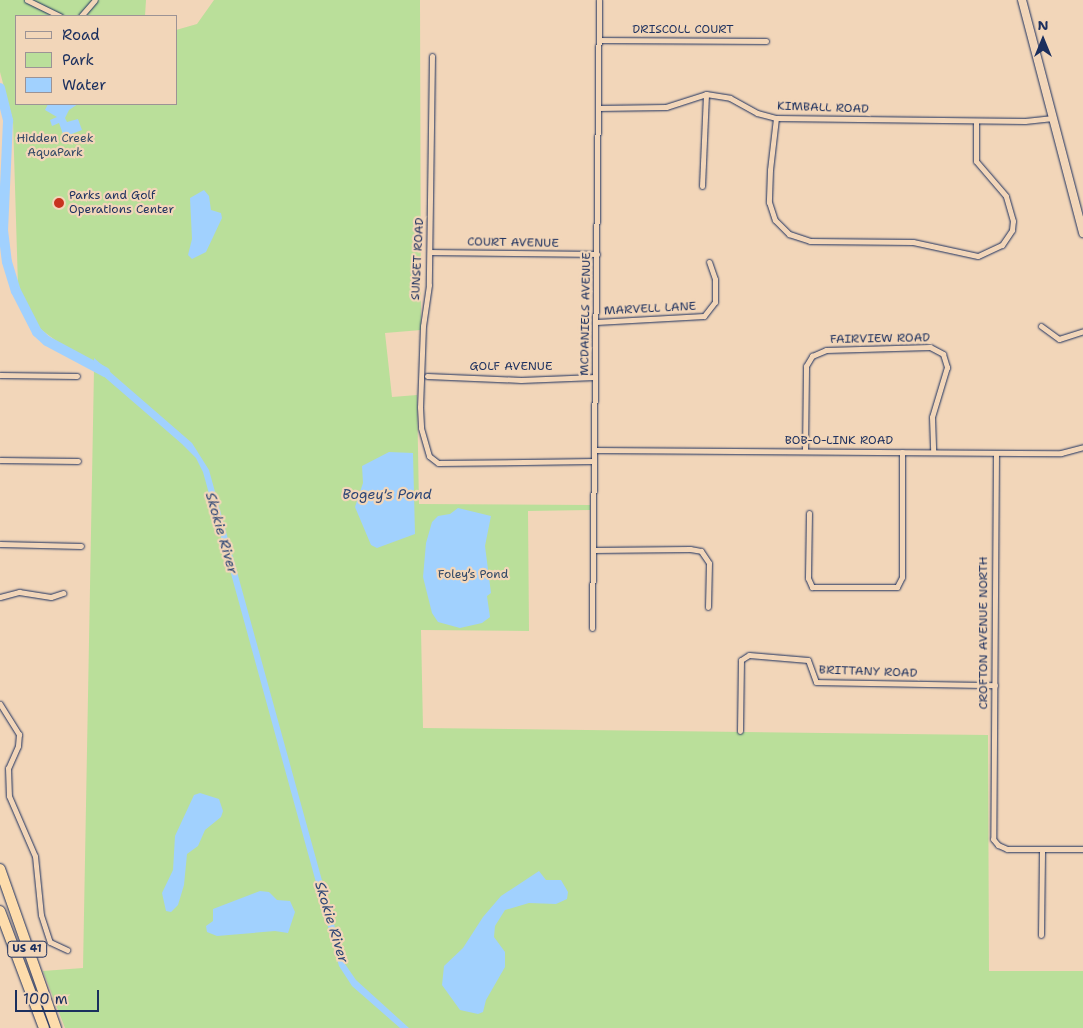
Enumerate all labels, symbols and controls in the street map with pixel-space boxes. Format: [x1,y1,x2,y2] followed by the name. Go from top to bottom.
[15,15,178,105] legend
[1018,15,1068,65] north arrow
[1037,16,1049,34] text: N
[632,23,734,37] street label: DRISCOLL COURT
[62,25,100,45] text: Road
[62,50,94,70] text: Park
[62,75,106,95] text: Water
[777,99,869,117] street label: KIMBALL ROAD
[16,132,94,160] park label: Hidden Creek AquaPark
[69,189,174,217] place label: Parks and Golf Operations Center
[53,197,65,209] marker: Parks and Golf Operations Center
[409,217,427,301] street label: SUNSET ROAD
[467,235,559,251] street label: COURT AVENUE
[578,252,594,376] street label: MCDANIELS AVENUE
[604,299,696,319] street label: MARVELL LANE
[830,331,930,347] street label: FAIRVIEW ROAD
[470,360,552,374] street label: GOLF AVENUE
[785,434,893,448] street label: BOB-O-LINK ROAD
[342,486,432,502] water label: Bogey's Pond
[202,490,242,576] water label: Skokie River
[977,556,991,710] street label: CROFTON AVENUE NORTH
[438,568,508,582] park label: Foley’s Pond
[818,663,918,681] street label: BRITTANY ROAD
[312,879,352,965] water label: Skokie River
[7,941,47,958] road number: US 41
[18,980,101,1012] scale bar
[23,989,68,1009] text: 100 m

